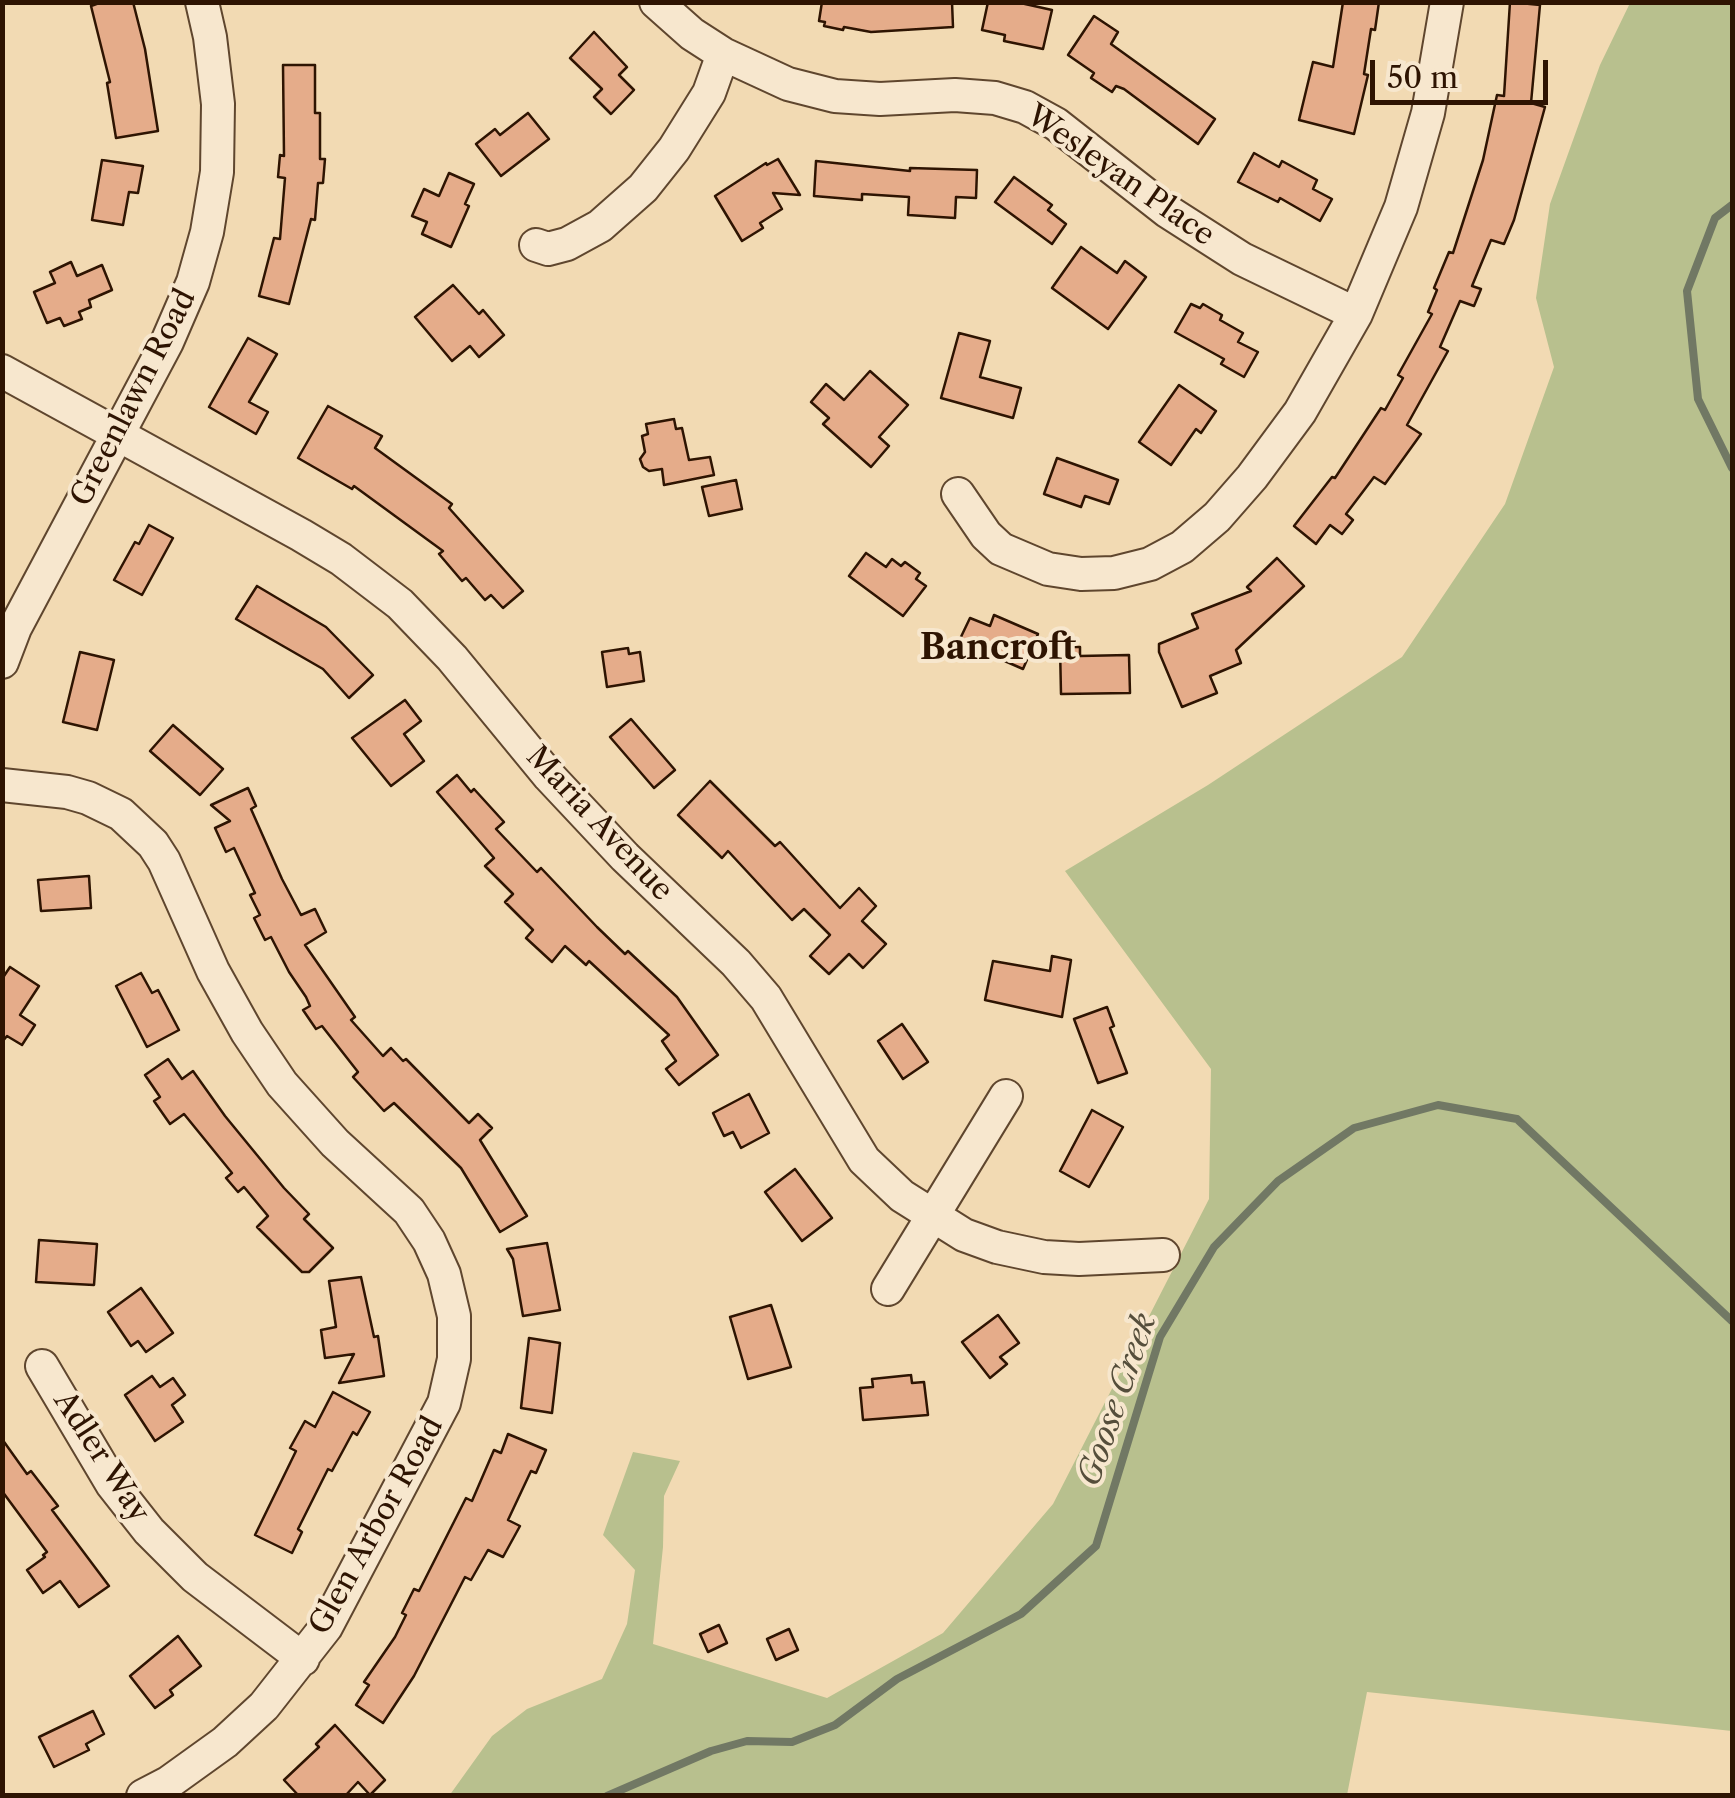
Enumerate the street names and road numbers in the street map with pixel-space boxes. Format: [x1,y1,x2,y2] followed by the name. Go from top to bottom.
[1019,98,1221,254] street label: Wesleyan Place
[64,284,204,512] street label: Greenlawn Road
[518,739,680,909] street label: Maria Avenue
[46,1385,156,1529] street label: Adler Way
[302,1411,452,1641] street label: Glen Arbor Road

